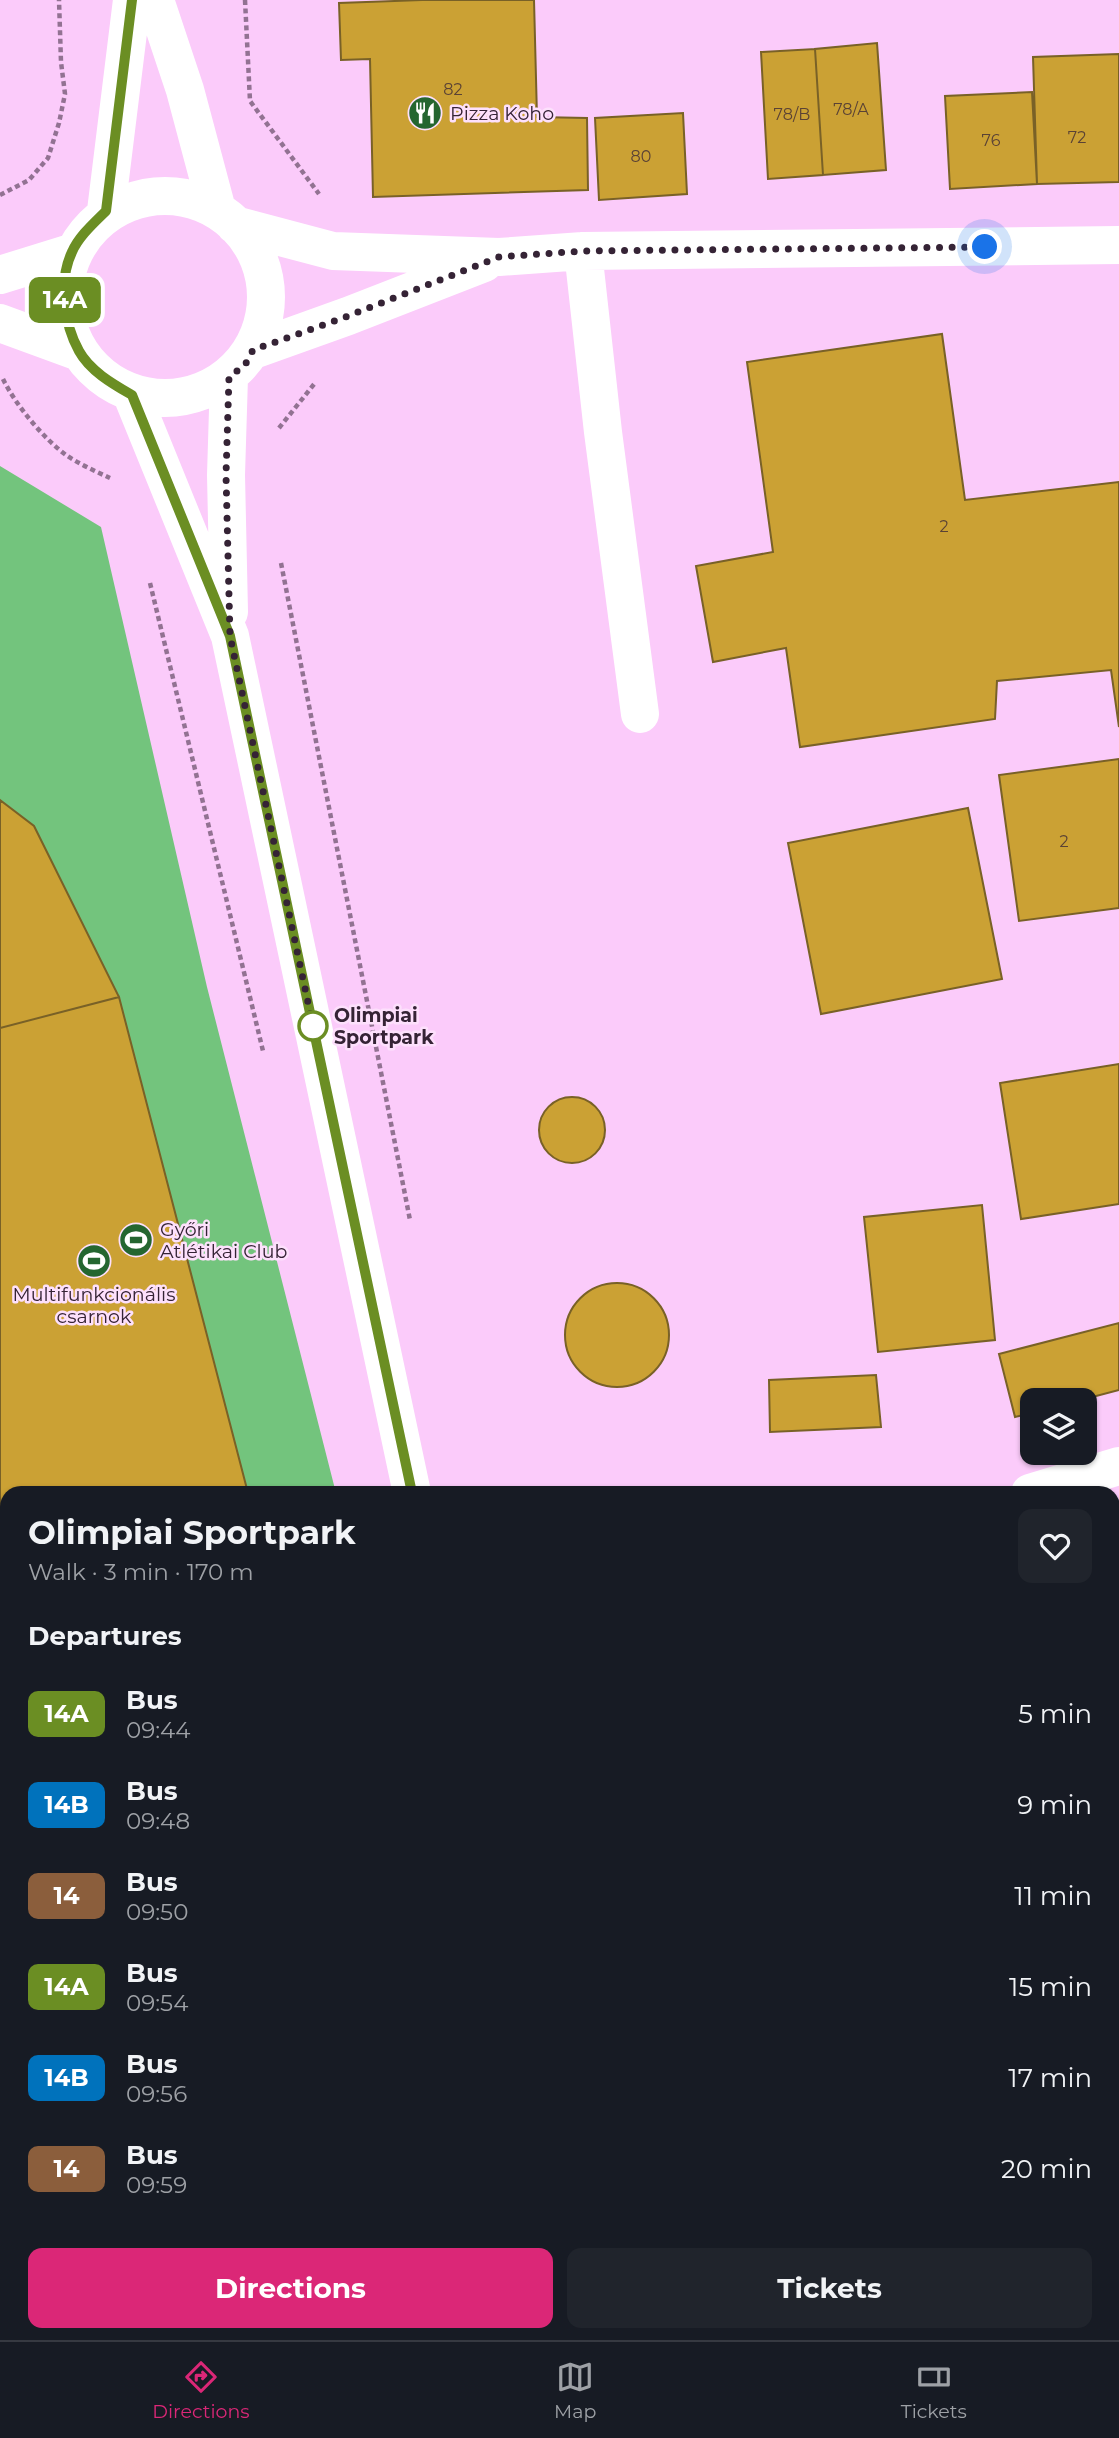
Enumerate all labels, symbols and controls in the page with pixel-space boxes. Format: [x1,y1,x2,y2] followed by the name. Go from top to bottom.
[443,80,463,99] house number: 82
[406,94,444,132] restaurant icon: Pizza Koho
[833,100,869,119] house number: 78/A
[450,102,554,125] place label: Pizza Koho
[774,105,810,124] house number: 78/B
[1068,128,1086,147] house number: 72
[982,131,1001,150] house number: 76
[631,147,651,166] house number: 80
[967,229,1002,264] your location
[25,277,105,323] line badge: 14A
[43,285,87,314] text: 14A
[939,517,949,536] house number: 2
[1059,832,1069,851] house number: 2
[334,1004,434,1049] place label: Olimpiai Sportpark
[298,1011,328,1041] marker: Olimpiai Sportpark
[160,1218,287,1263] place label: Győri Atlétikai Club
[117,1221,155,1259] sports icon: Győri Atlétikai Club
[75,1242,113,1280] sports icon: Multifunkcionális csarnok
[13,1283,175,1328] place label: Multifunkcionális csarnok
[1020,1388,1097,1465] map controls
[1020,1388,1097,1465] button: layers
[1018,1509,1092,1583] button: heart
[28,1512,356,1552] text: Olimpiai Sportpark
[28,1558,254,1586] text: Walk · 3 min · 170 m
[28,1620,182,1652] text: Departures
[126,1684,178,1716] text: Bus
[1018,1698,1092,1730] text: 5 min
[44,1699,89,1728] text: 14A
[126,1716,191,1744] text: 09:44
[126,1775,178,1807] text: Bus
[1017,1789,1092,1821] text: 9 min
[44,1790,89,1819] text: 14B
[126,1807,190,1835] text: 09:48
[126,1866,178,1898] text: Bus
[1014,1880,1092,1912] text: 11 min
[54,1881,79,1910] text: 14
[126,1898,188,1926] text: 09:50
[126,1957,178,1989] text: Bus
[1009,1971,1092,2003] text: 15 min
[44,1972,89,2001] text: 14A
[126,1989,188,2017] text: 09:54
[126,2048,178,2080] text: Bus
[1008,2062,1092,2094] text: 17 min
[44,2063,89,2092] text: 14B
[126,2080,187,2108] text: 09:56
[126,2139,178,2171] text: Bus
[1001,2153,1092,2185] text: 20 min
[54,2154,79,2183] text: 14
[126,2171,187,2199] text: 09:59
[28,2248,553,2328] button: Directions
[567,2248,1092,2328] button: Tickets
[152,2358,250,2423] tab: Directions
[554,2358,596,2423] tab: Map
[901,2358,967,2423] tab: Tickets

